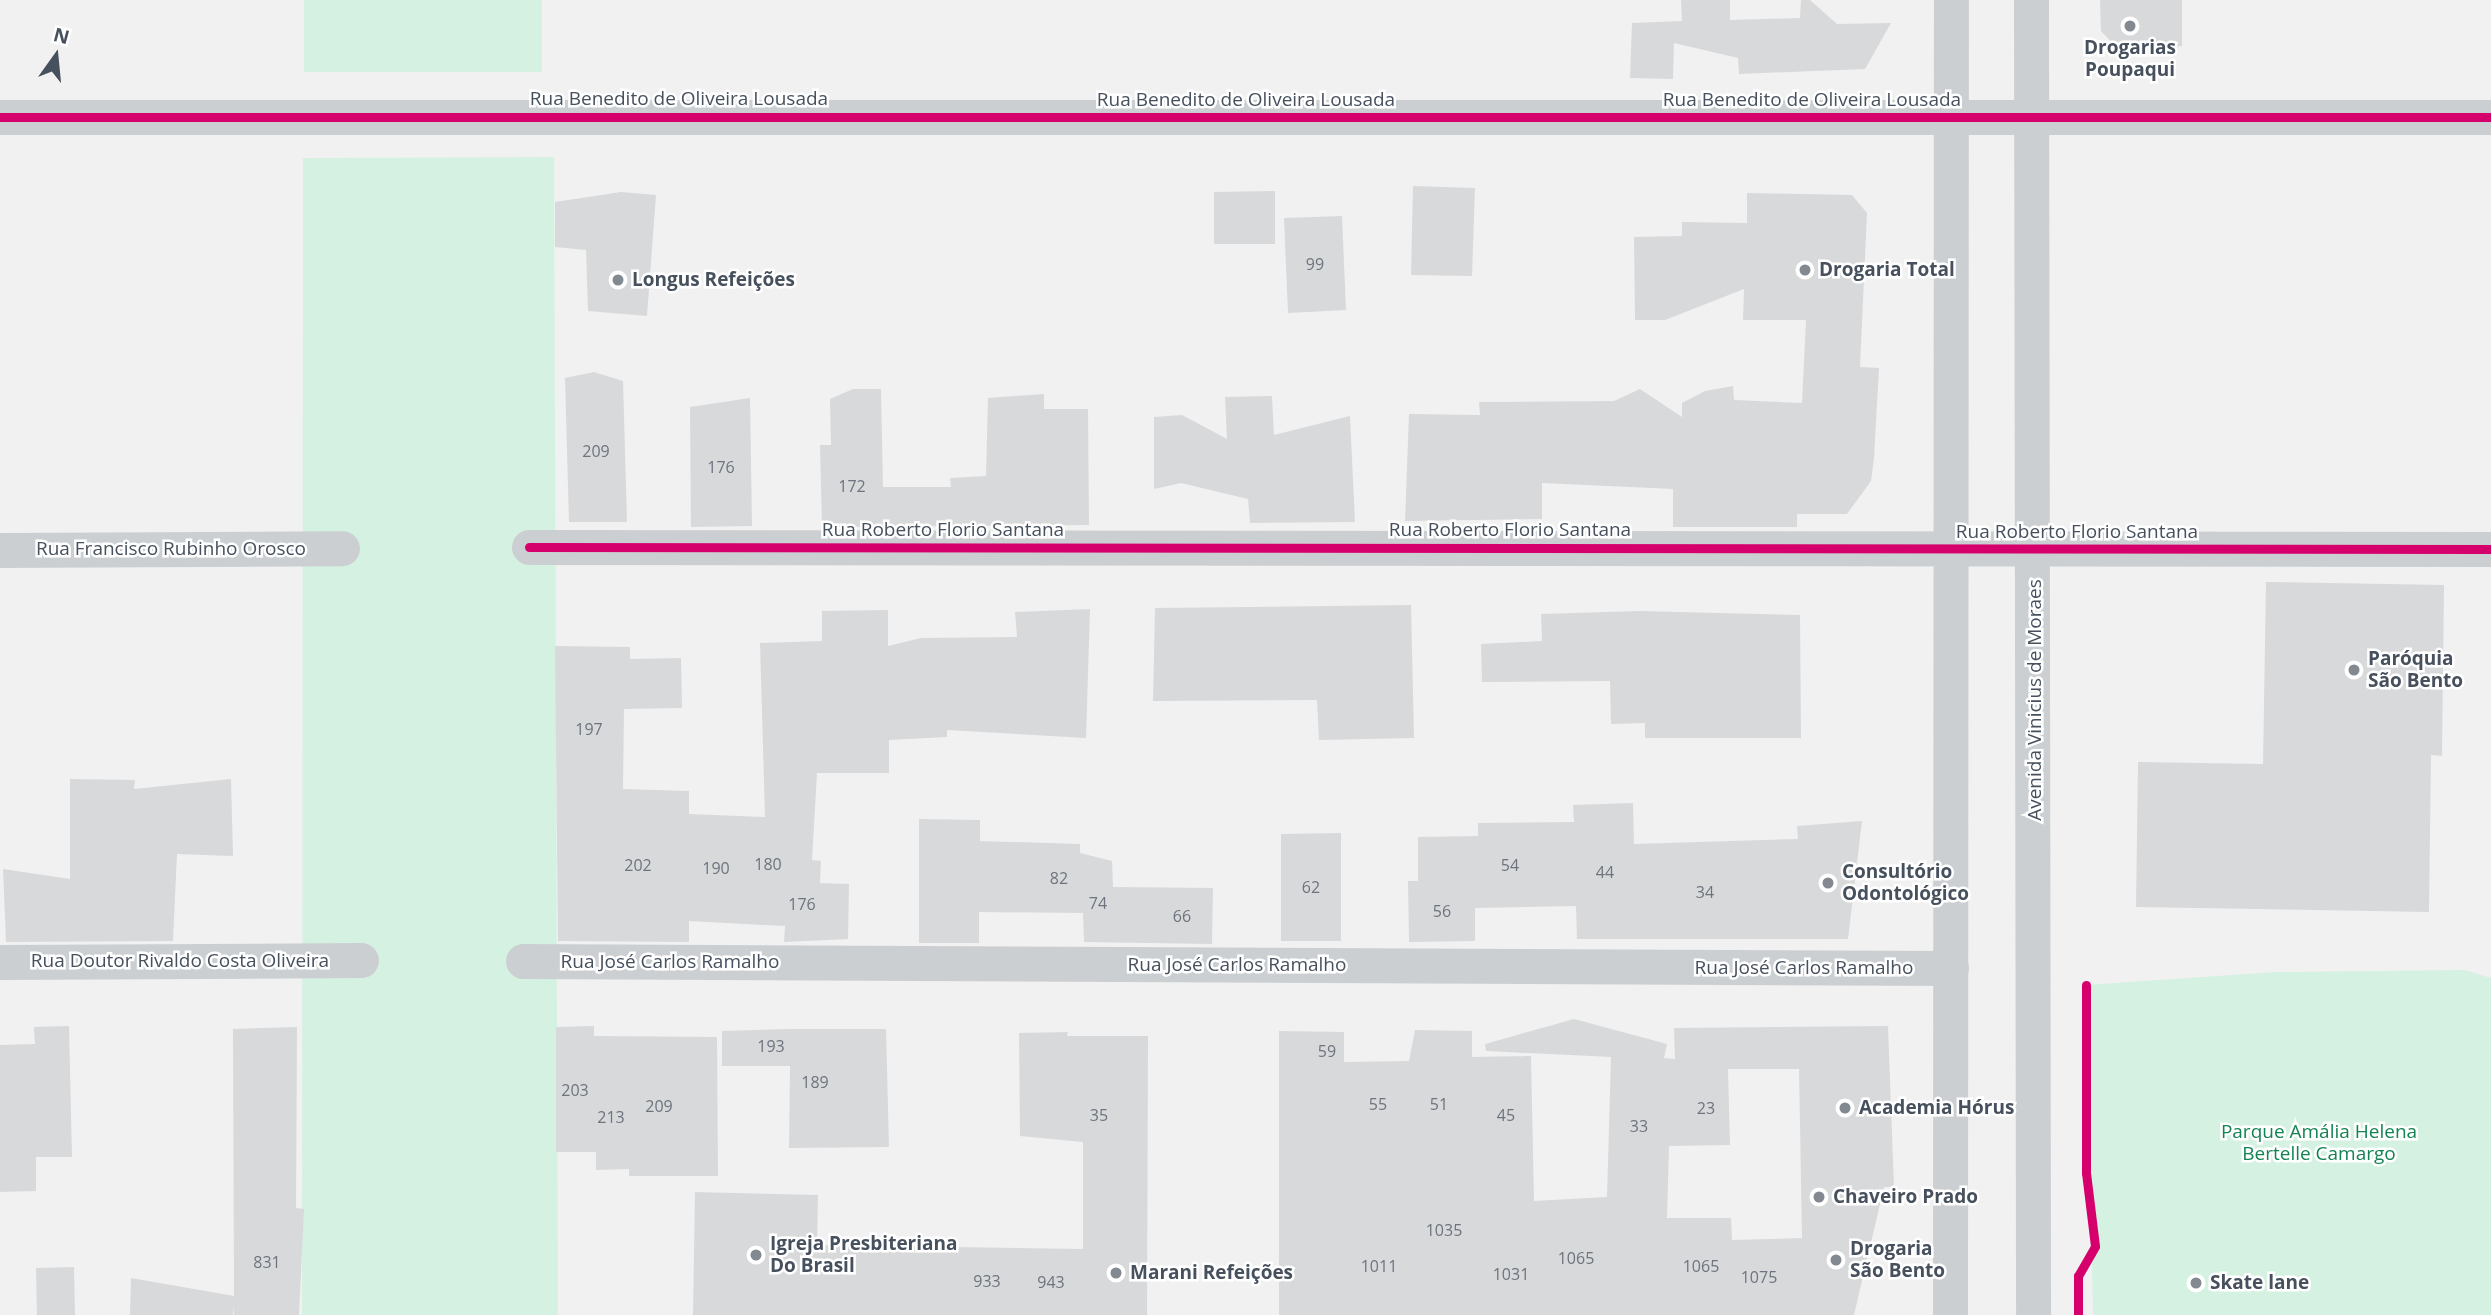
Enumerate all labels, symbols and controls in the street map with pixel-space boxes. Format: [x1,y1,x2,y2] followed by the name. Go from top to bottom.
[2122,18,2138,34] marker: Drogarias Poupaqui
[21,21,91,91] north arrow
[51,21,72,50] text: N
[2084,37,2176,81] place label: Drogarias Poupaqui
[530,88,828,110] street label: Rua Benedito de Oliveira Lousada
[1097,89,1395,111] street label: Rua Benedito de Oliveira Lousada
[1663,89,1961,111] street label: Rua Benedito de Oliveira Lousada
[1306,254,1324,274] house number: 99
[1819,259,1955,281] place label: Drogaria Total
[1797,262,1813,278] marker: Drogaria Total
[632,269,795,291] place label: Longus Refeições
[610,272,626,288] marker: Longus Refeições
[582,441,610,461] house number: 209
[707,457,735,477] house number: 176
[838,476,866,496] house number: 172
[822,519,1064,541] street label: Rua Roberto Florio Santana
[1389,519,1631,541] street label: Rua Roberto Florio Santana
[1956,521,2198,543] street label: Rua Roberto Florio Santana
[36,538,306,560] street label: Rua Francisco Rubinho Orosco
[2024,579,2046,821] street label: Avenida Vinicius de Moraes
[2368,648,2463,692] place label: Paróquia São Bento
[2346,662,2362,678] marker: Paróquia São Bento
[575,719,603,739] house number: 197
[754,854,782,874] house number: 180
[624,855,652,875] house number: 202
[1501,855,1519,875] house number: 54
[702,858,730,878] house number: 190
[1842,861,1969,905] place label: Consultório Odontológico
[1596,862,1614,882] house number: 44
[1050,868,1068,888] house number: 82
[1820,875,1836,891] marker: Consultório Odontológico
[1302,877,1320,897] house number: 62
[1696,882,1714,902] house number: 34
[1089,893,1107,913] house number: 74
[788,894,816,914] house number: 176
[1433,901,1451,921] house number: 56
[1173,906,1191,926] house number: 66
[31,950,329,972] street label: Rua Doutor Rivaldo Costa Oliveira
[561,951,779,973] street label: Rua José Carlos Ramalho
[1128,954,1346,976] street label: Rua José Carlos Ramalho
[1695,957,1913,979] street label: Rua José Carlos Ramalho
[757,1036,785,1056] house number: 193
[1318,1041,1336,1061] house number: 59
[801,1072,829,1092] house number: 189
[561,1080,589,1100] house number: 203
[1369,1094,1387,1114] house number: 55
[1430,1094,1448,1114] house number: 51
[645,1096,673,1116] house number: 209
[1859,1097,2014,1119] place label: Academia Hórus
[1697,1098,1715,1118] house number: 23
[1837,1100,1853,1116] marker: Academia Hórus
[1090,1105,1108,1125] house number: 35
[1497,1105,1515,1125] house number: 45
[597,1107,625,1127] house number: 213
[1630,1116,1648,1136] house number: 33
[2221,1121,2417,1165] park label: Parque Amália Helena Bertelle Camargo
[1833,1186,1978,1208] place label: Chaveiro Prado
[1811,1189,1827,1205] marker: Chaveiro Prado
[1426,1220,1462,1240] house number: 1035
[770,1233,957,1277] place label: Igreja Presbiteriana Do Brasil
[1850,1238,1945,1282] place label: Drogaria São Bento
[748,1247,764,1263] marker: Igreja Presbiteriana Do Brasil
[1558,1248,1594,1268] house number: 1065
[253,1252,281,1272] house number: 831
[1828,1252,1844,1268] marker: Drogaria São Bento
[1361,1256,1397,1276] house number: 1011
[1683,1256,1719,1276] house number: 1065
[1130,1262,1293,1284] place label: Marani Refeições
[1493,1264,1529,1284] house number: 1031
[1108,1265,1124,1281] marker: Marani Refeições
[1741,1267,1777,1287] house number: 1075
[973,1271,1001,1291] house number: 933
[1037,1272,1065,1292] house number: 943
[2210,1272,2309,1294] place label: Skate lane
[2188,1275,2204,1291] marker: Skate lane

